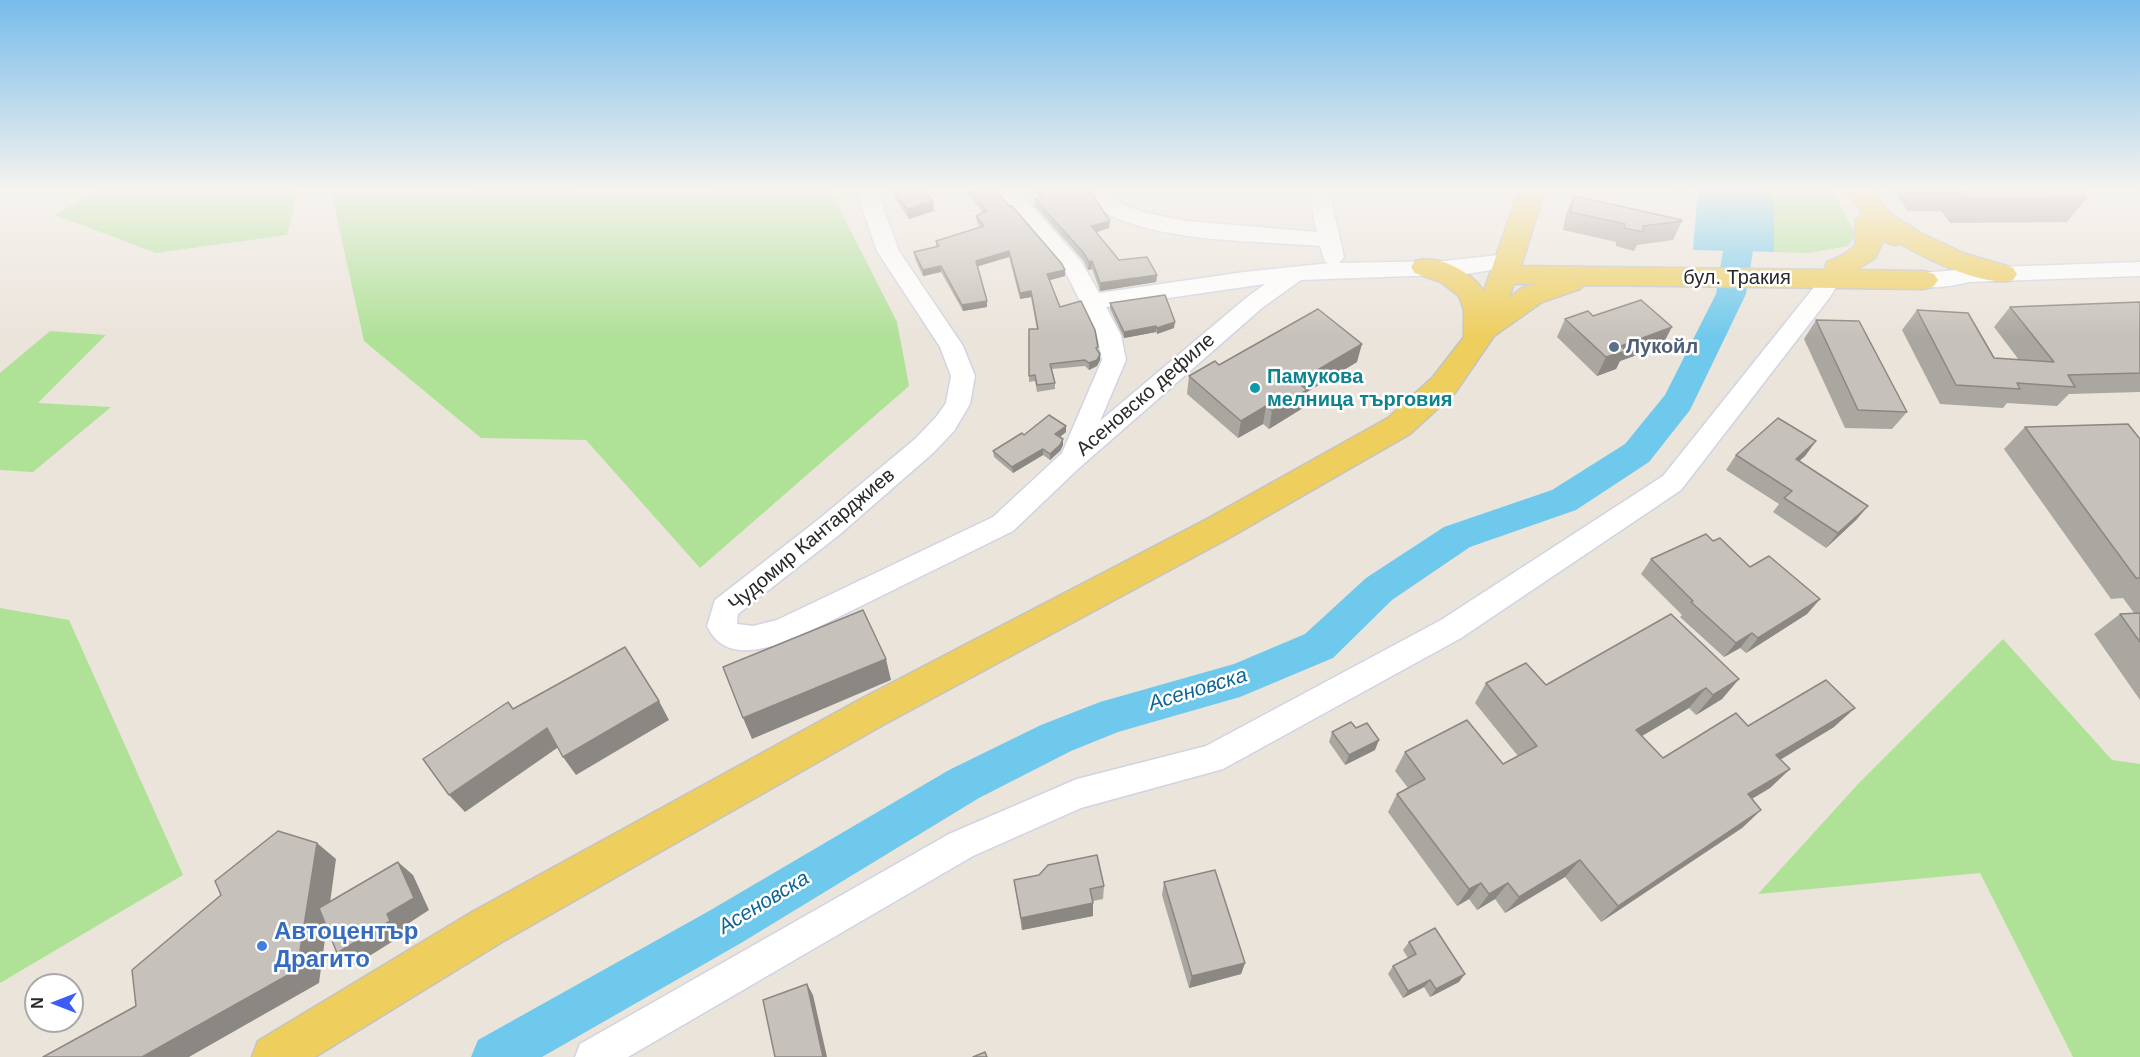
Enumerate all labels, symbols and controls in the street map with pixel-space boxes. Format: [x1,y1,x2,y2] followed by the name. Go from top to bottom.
[1683,266,1791,290] street label: бул. Тракия
[1072,328,1220,462] street label: Асеновско дефиле
[1626,335,1698,359] place label: Лукойл
[1607,340,1621,354] marker: Лукойл
[1267,365,1452,412] place label: Памукова мелница търговия
[1248,381,1262,395] marker: Памукова мелница търговия
[724,463,900,617] street label: Чудомир Кантарджиев
[1146,663,1250,717] water label: Асеновска
[714,866,814,940] water label: Асеновска
[274,918,418,974] place label: Автоцентър Драгито
[255,939,269,953] marker: Автоцентър Драгито
[24,973,84,1033] north arrow
[29,997,46,1009] text: N

